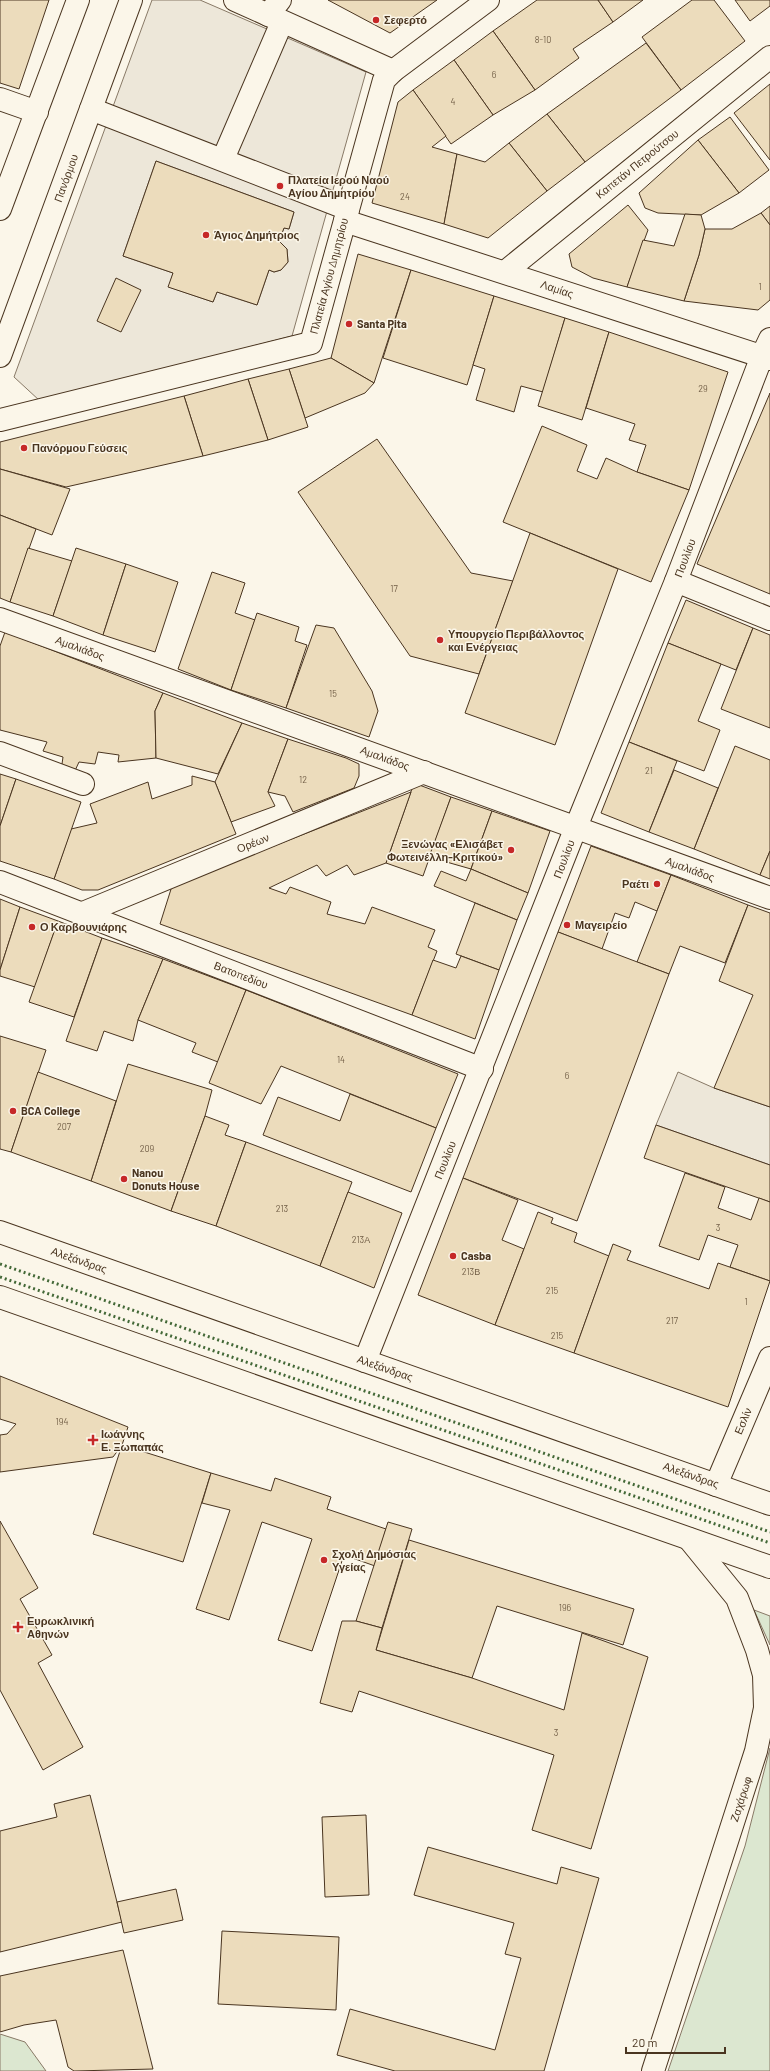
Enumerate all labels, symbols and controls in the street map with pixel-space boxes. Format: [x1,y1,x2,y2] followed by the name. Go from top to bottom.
[384,13,427,26] place label: Σεφερτό
[371,15,381,25] marker: Σεφερτό
[535,34,551,45] house number: 8-10
[492,69,497,80] house number: 6
[451,96,456,107] house number: 4
[593,126,681,201] street label: Καπετάν Πετρούτσου
[51,152,80,204] street label: Πανόρμου
[288,173,389,199] place label: Πλατεία Ιερού Ναού Αγίου Δημητρίου
[275,181,285,191] marker: Πλατεία Ιερού Ναού Αγίου Δημητρίου
[400,191,410,202] house number: 24
[307,216,350,335] street label: Πλατεία Αγίου Δημητρίου
[214,228,300,242] place label: Άγιος Δημήτριος
[201,230,211,240] marker: Άγιος Δημήτριος
[539,277,575,300] street label: Λαμίας
[758,281,762,292] house number: 1
[357,317,407,330] place label: Santa Pita
[344,319,354,329] marker: Santa Pita
[698,383,708,394] house number: 29
[32,441,128,455] place label: Πανόρμου Γεύσεις
[19,443,29,453] marker: Πανόρμου Γεύσεις
[671,537,698,579] street label: Πουλίου
[390,583,398,594] house number: 17
[448,627,585,654] place label: Υπουργείο Περιβάλλοντος και Ενέργειας
[54,633,107,662] street label: Αμαλιάδος
[435,635,445,645] marker: Υπουργείο Περιβάλλοντος και Ενέργειας
[329,688,337,699] house number: 15
[359,743,412,772] street label: Αμαλιάδος
[645,765,653,776] house number: 21
[299,774,307,785] house number: 12
[235,830,271,855] street label: Ορέων
[387,837,503,863] place label: Ξενώνας «Ελισάβετ Φωτεινέλλη-Κριτικού»
[550,838,577,880] street label: Πουλίου
[506,845,516,855] marker: Ξενώνας «Ελισάβετ Φωτεινέλλη-Κριτικού»
[664,854,717,883] street label: Αμαλιάδος
[622,877,649,890] place label: Ραέτι
[652,879,662,889] marker: Ραέτι
[575,918,627,931] place label: Μαγειρείο
[40,920,127,934] place label: Ο Καρβουνιάρης
[562,920,572,930] marker: Μαγειρείο
[27,922,37,932] marker: Ο Καρβουνιάρης
[212,958,270,991] street label: Βατοπεδίου
[337,1054,345,1065] house number: 14
[565,1070,570,1081] house number: 6
[21,1104,80,1117] place label: BCA College
[8,1106,18,1116] marker: BCA College
[57,1121,72,1132] house number: 207
[431,1139,458,1181] street label: Πουλίου
[140,1143,155,1154] house number: 209
[132,1166,199,1192] place label: Nanou Donuts House
[119,1174,129,1184] marker: Nanou Donuts House
[276,1203,289,1214] house number: 213
[716,1222,721,1233] house number: 3
[352,1234,370,1245] house number: 213Α
[49,1244,109,1275] street label: Αλεξάνδρας
[461,1249,491,1262] place label: Casba
[448,1251,458,1261] marker: Casba
[462,1266,480,1277] house number: 213Β
[546,1285,559,1296] house number: 215
[744,1296,748,1307] house number: 1
[666,1315,679,1326] house number: 217
[551,1330,564,1341] house number: 215
[355,1352,415,1383] street label: Αλεξάνδρας
[731,1405,754,1436] street label: Εσλίν
[56,1416,68,1427] house number: 194
[101,1427,164,1454] place label: Ιωάννης Ε. Ξωπαπάς
[88,1435,98,1445] marker: Ιωάννης Ε. Ξωπαπάς
[661,1459,721,1490] street label: Αλεξάνδρας
[332,1547,416,1574] place label: Σχολή Δημόσιας Υγείας
[319,1555,329,1565] marker: Σχολή Δημόσιας Υγείας
[559,1602,572,1613] house number: 196
[27,1614,94,1640] place label: Ευρωκλινική Αθηνών
[12,1621,24,1633] marker: Ευρωκλινική Αθηνών
[554,1727,559,1738] house number: 3
[727,1775,754,1823] street label: Ζαχάρωφ
[626,2029,725,2055] scale bar
[632,2035,658,2049] text: 20 m

